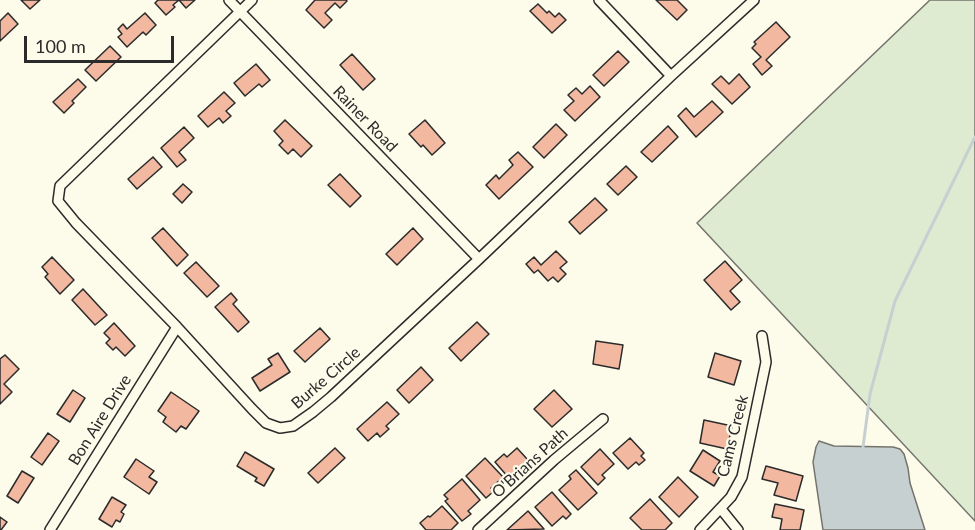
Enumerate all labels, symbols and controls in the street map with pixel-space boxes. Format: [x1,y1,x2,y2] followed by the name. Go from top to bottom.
[27,24,177,62] scale bar
[35,35,86,57] text: 100 m
[329,82,401,156] street label: Rainer Road
[288,343,364,413] street label: Burke Circle
[65,371,135,469] street label: Bon Aire Drive
[714,393,752,479] street label: Cams Creek
[488,424,572,502] street label: O'Brians Path

